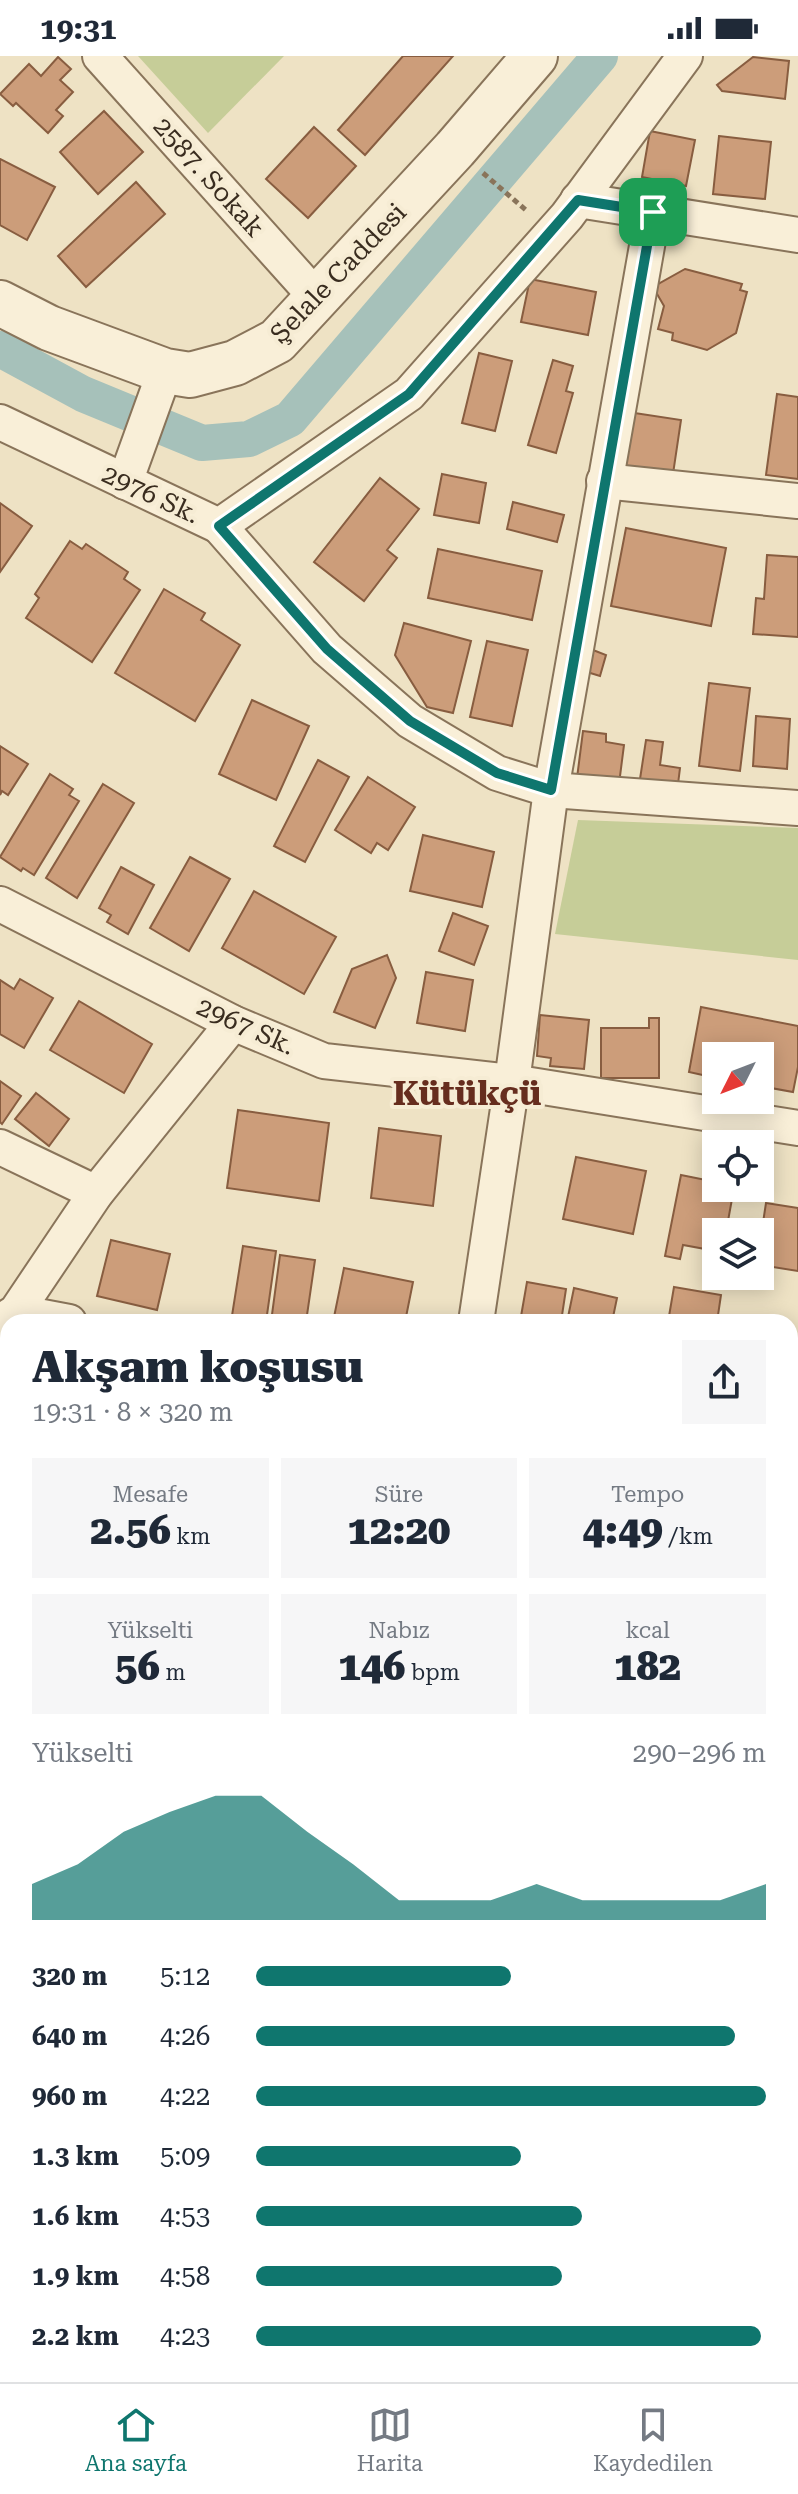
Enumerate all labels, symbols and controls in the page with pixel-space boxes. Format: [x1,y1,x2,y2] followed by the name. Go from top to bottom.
[40,11,117,46] text: 19:31
[148,111,270,243] street label: 2587. Sokak
[619,178,687,246] pin
[631,190,675,234] icon: arrive
[264,197,412,349] street label: Şelale Caddesi
[97,458,205,530] street label: 2976 Sk.
[192,991,300,1061] street label: 2967 Sk.
[702,1042,774,1114] north arrow
[702,1042,774,1290] map controls
[393,1073,541,1113] district label: Kütükçü
[702,1130,774,1202] button: locate
[702,1218,774,1290] button: layers
[682,1340,766,1424] button: share
[32,1341,363,1393] text: Akşam koşusu
[32,1397,233,1427] text: 19:31 · 8 × 320 m
[112,1482,188,1507] text: Mesafe
[375,1482,423,1507] text: Süre
[611,1482,684,1507] text: Tempo
[90,1507,171,1554] text: 2.56
[348,1507,450,1554] text: 12:20
[582,1507,663,1554] text: 4:49
[171,1524,210,1549] text: km
[663,1524,713,1549] text: /km
[108,1618,193,1643] text: Yükselti
[369,1618,429,1643] text: Nabız
[626,1618,670,1643] text: kcal
[115,1643,160,1690] text: 56
[338,1643,405,1690] text: 146
[614,1643,681,1690] text: 182
[160,1660,186,1685] text: m
[405,1660,460,1685] text: bpm
[32,1738,133,1768] text: Yükselti
[633,1738,766,1768] text: 290–296 m
[32,1961,107,1991] text: 320 m
[160,1961,210,1991] text: 5:12
[32,2021,107,2051] text: 640 m
[160,2021,210,2051] text: 4:26
[32,2081,107,2111] text: 960 m
[160,2081,210,2111] text: 4:22
[32,2141,119,2171] text: 1.3 km
[160,2141,210,2171] text: 5:09
[32,2201,119,2231] text: 1.6 km
[160,2201,210,2231] text: 4:53
[32,2261,119,2291] text: 1.9 km
[160,2261,210,2291] text: 4:58
[32,2321,119,2351] text: 2.2 km
[160,2321,210,2351] text: 4:23
[85,2403,187,2476] tab: Ana sayfa
[357,2403,423,2476] tab: Harita
[593,2403,713,2476] tab: Kaydedilen

